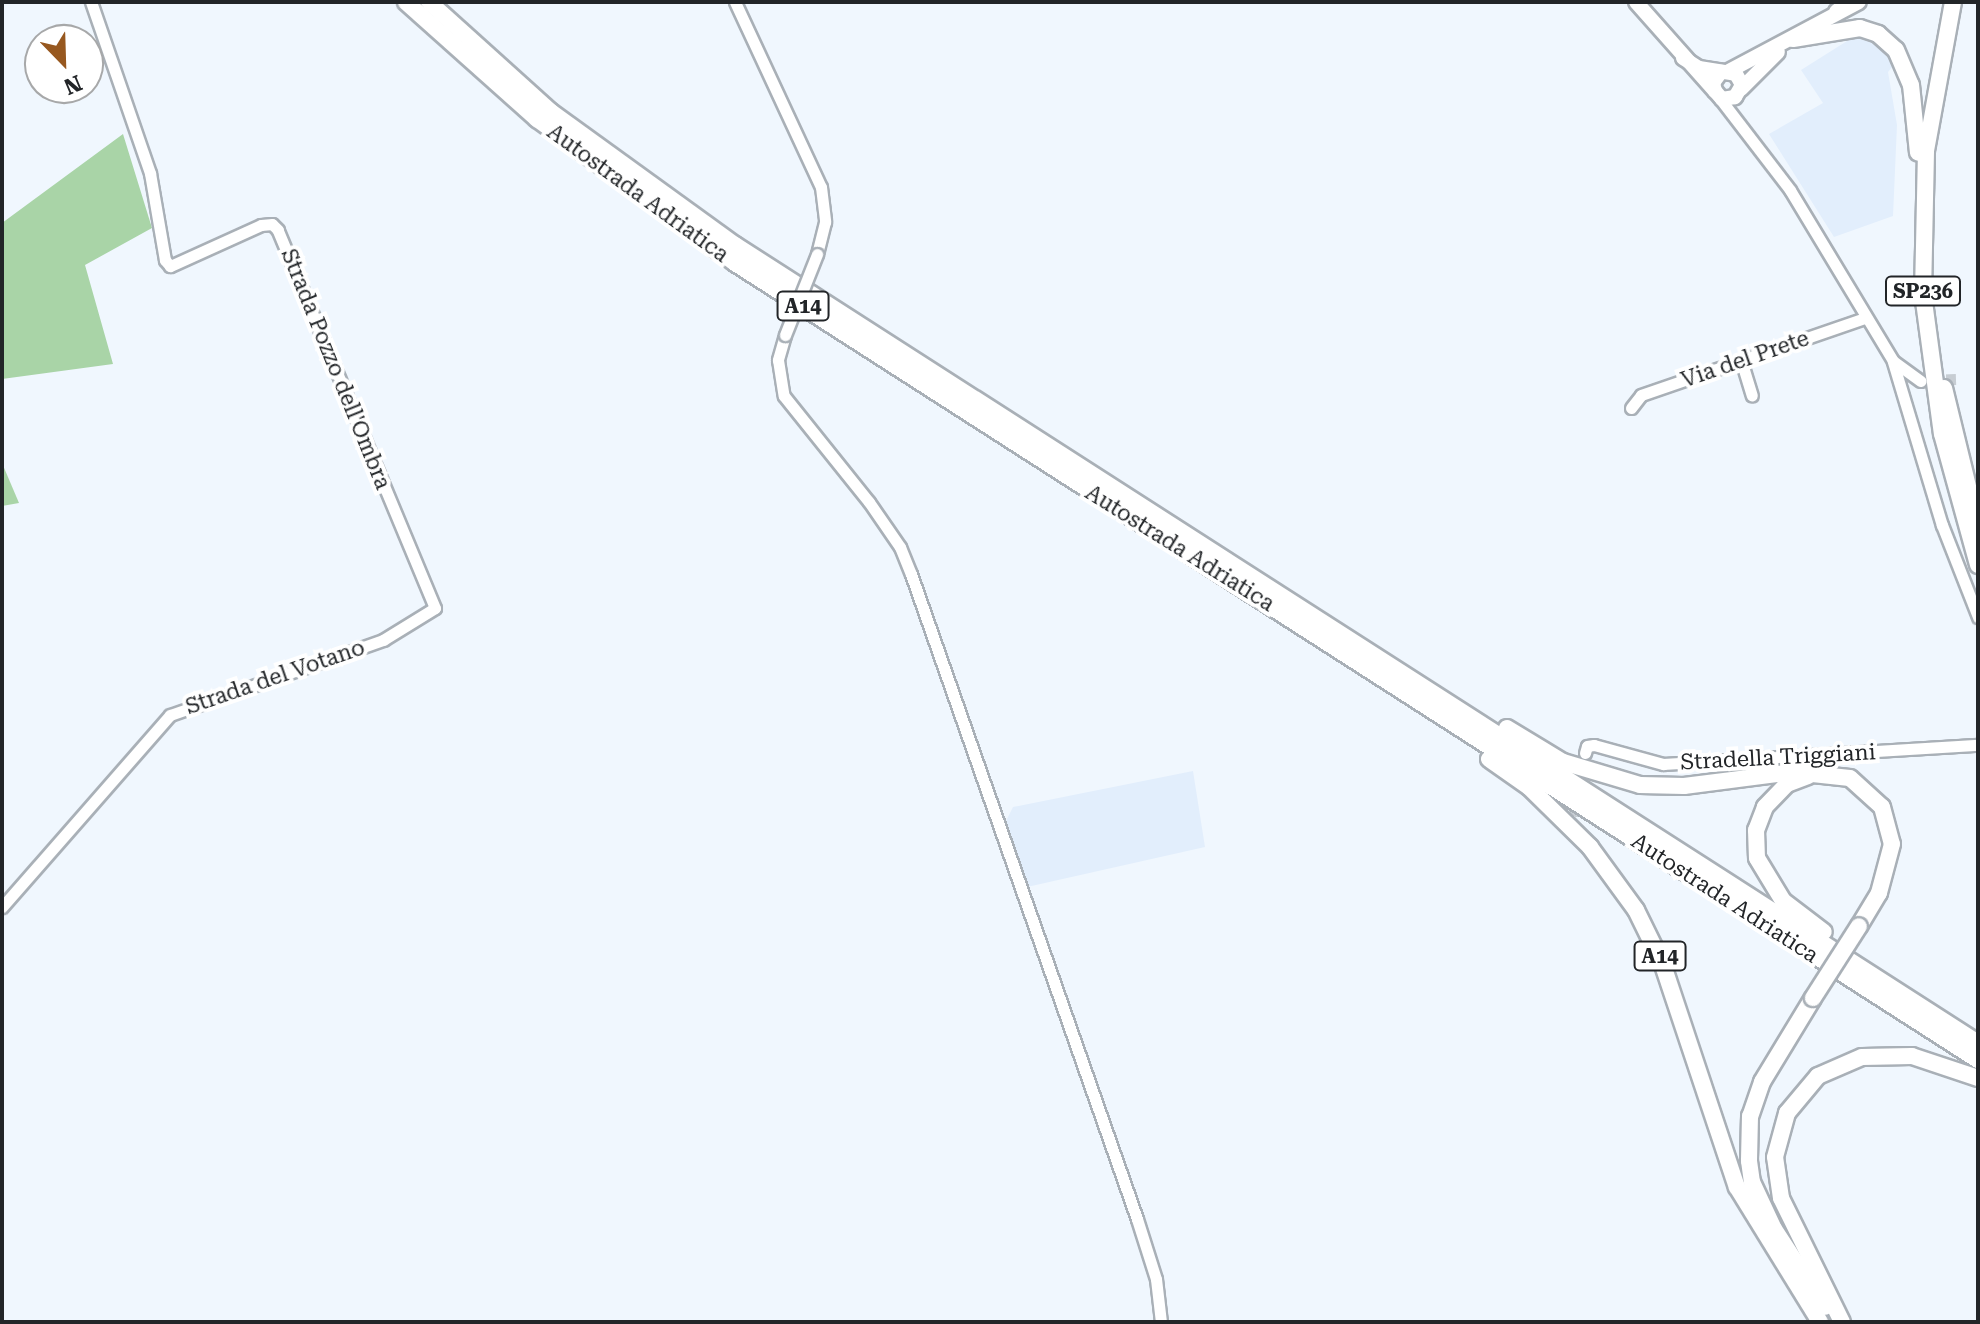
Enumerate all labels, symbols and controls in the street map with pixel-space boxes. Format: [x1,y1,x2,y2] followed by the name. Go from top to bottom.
[24,24,104,104] north arrow
[60,70,85,100] text: N
[542,118,734,268] street label: Autostrada Adriatica
[276,245,396,493] street label: Strada Pozzo dell'Ombra
[1885,275,1961,307] road number: SP236
[775,290,831,322] road number: A14
[1678,325,1812,393] street label: Via del Prete
[1081,479,1279,617] street label: Autostrada Adriatica
[182,634,368,720] street label: Strada del Votano
[1680,739,1876,775] street label: Stradella Triggiani
[1626,828,1824,968] street label: Autostrada Adriatica
[1632,940,1688,972] road number: A14

